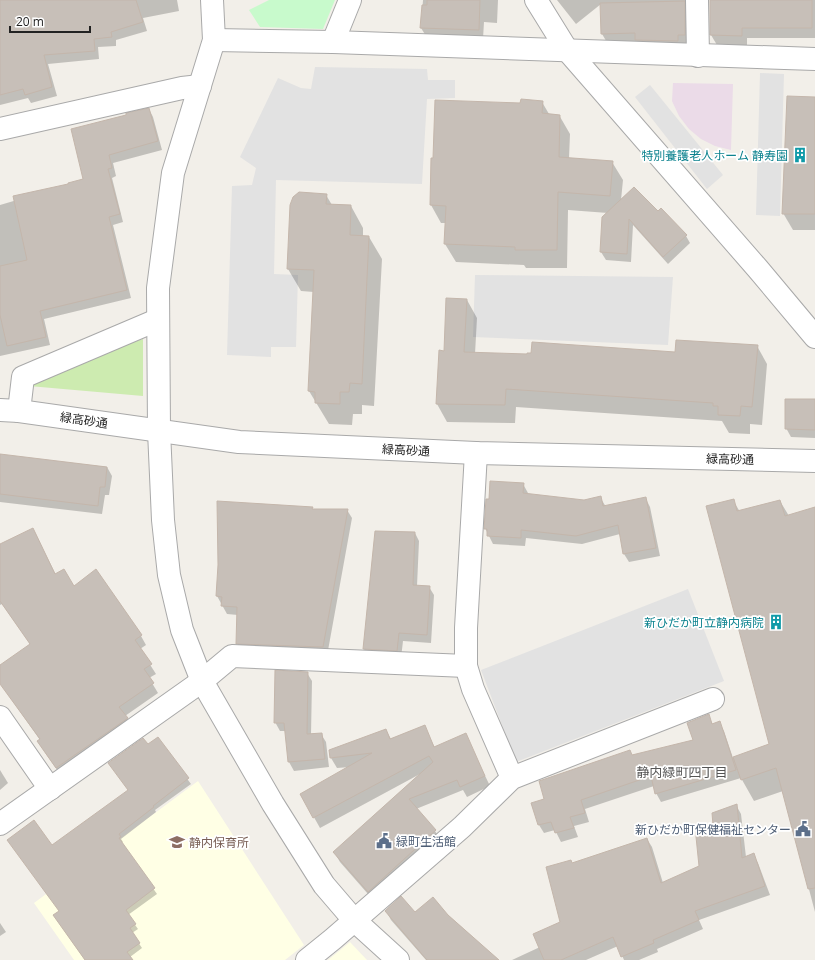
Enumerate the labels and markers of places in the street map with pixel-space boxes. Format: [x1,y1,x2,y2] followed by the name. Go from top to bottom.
[791,146,809,164] building icon: 特別養護老人ホーム 静寿園
[641,147,788,164] place label: 特別養護老人ホーム 静寿園
[767,613,785,631] building icon: 新ひだか町立静内病院
[644,614,764,631] place label: 新ひだか町立静内病院
[794,820,812,838] public building icon: 新ひだか町保健福祉センター
[635,821,791,838] place label: 新ひだか町保健福祉センター
[375,832,393,850] public building icon: 緑町生活館
[168,833,186,851] school or university icon: 静内保育所
[396,833,456,850] place label: 緑町生活館
[189,834,249,851] place label: 静内保育所

